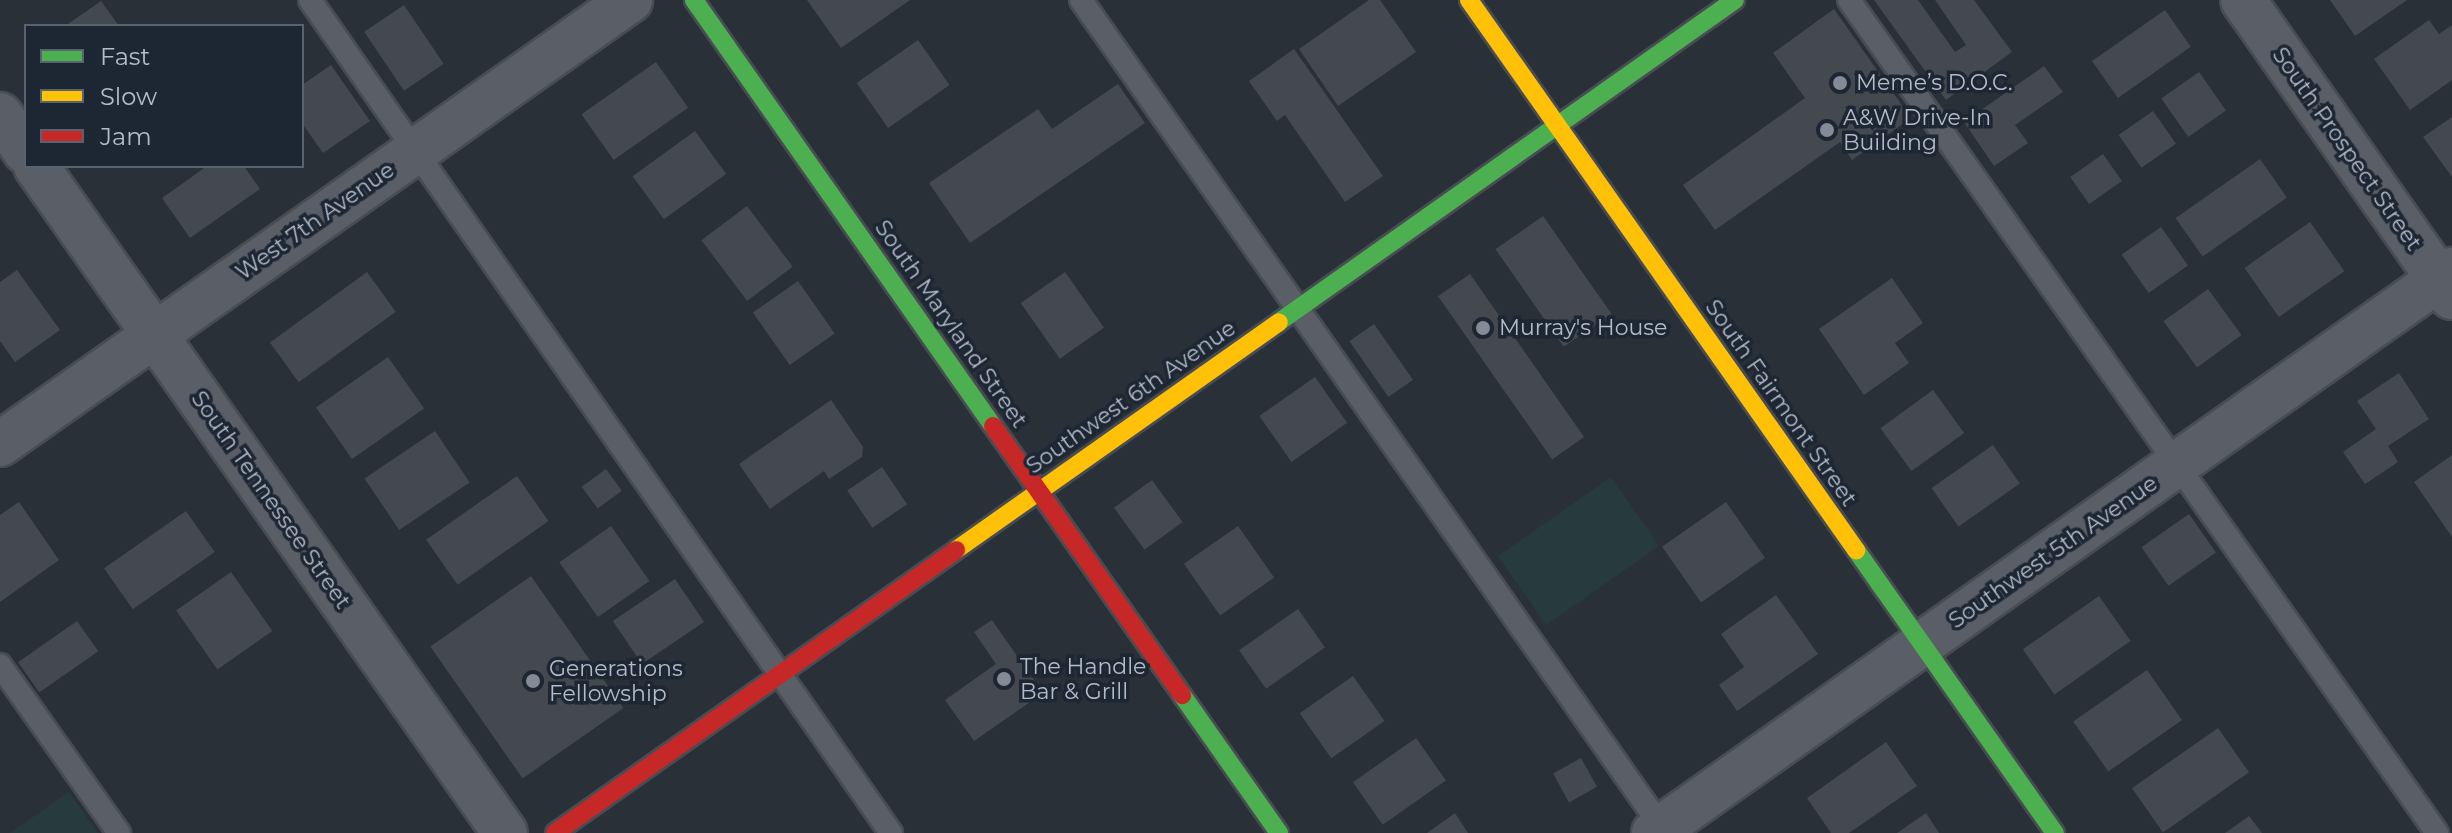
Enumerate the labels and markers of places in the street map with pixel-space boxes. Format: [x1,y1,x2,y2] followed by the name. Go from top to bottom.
[1856,70,2012,96] place label: Meme’s D.O.C.
[1831,74,1849,92] marker: Meme’s D.O.C.
[1843,104,1991,156] place label: A&W Drive-In Building
[1818,121,1836,139] marker: A&W Drive-In Building
[1499,315,1667,341] place label: Murray's House
[1474,319,1492,337] marker: Murray's House
[1020,653,1146,704] place label: The Handle Bar & Grill
[549,655,683,706] place label: Generations Fellowship
[995,670,1013,688] marker: The Handle Bar & Grill
[524,672,542,690] marker: Generations Fellowship

